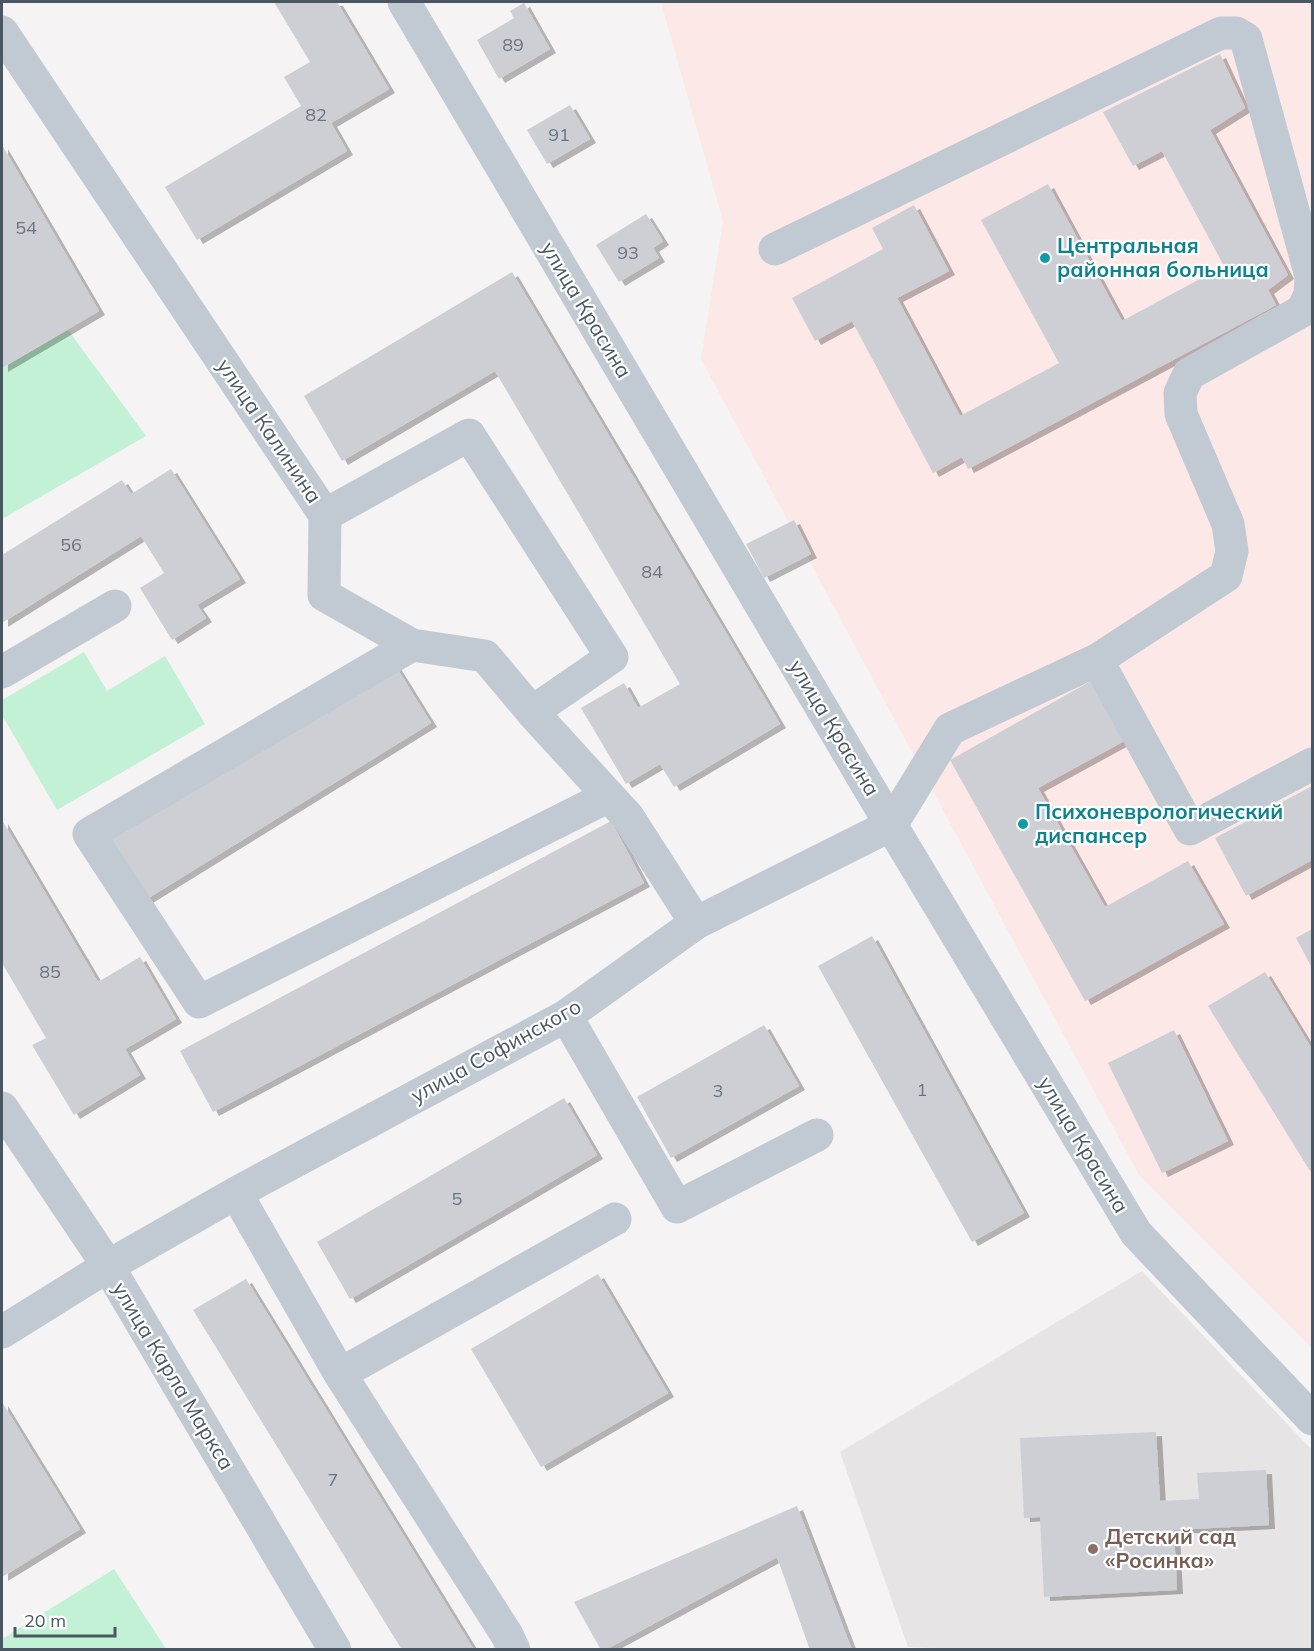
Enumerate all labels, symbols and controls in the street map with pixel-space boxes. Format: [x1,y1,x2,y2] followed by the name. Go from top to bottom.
[502,33,524,56] house number: 89
[305,103,327,126] house number: 82
[548,123,570,146] house number: 91
[15,216,37,239] house number: 54
[1057,232,1269,282] place label: Центральная районная больница
[536,237,638,382] street label: улица Красина
[617,241,639,264] house number: 93
[1038,251,1052,265] marker: Центральная районная больница
[212,353,328,508] street label: улица Калинина
[60,533,82,556] house number: 56
[641,560,663,583] house number: 84
[784,655,886,800] street label: улица Красина
[1035,798,1283,848] place label: Психоневрологический диспансер
[1016,817,1030,831] marker: Психоневрологический диспансер
[39,960,61,983] house number: 85
[406,992,585,1108] street label: улица Софинского
[1033,1072,1135,1217] street label: улица Красина
[917,1078,927,1101] house number: 1
[713,1079,723,1102] house number: 3
[452,1187,463,1210] house number: 5
[107,1277,240,1474] street label: улица Карла Маркса
[328,1468,338,1491] house number: 7
[1105,1523,1236,1573] place label: Детский сад «Росинка»
[1086,1542,1100,1556] marker: Детский сад «Росинка»
[15,1600,116,1638] scale bar
[24,1609,66,1632] text: 20 m

